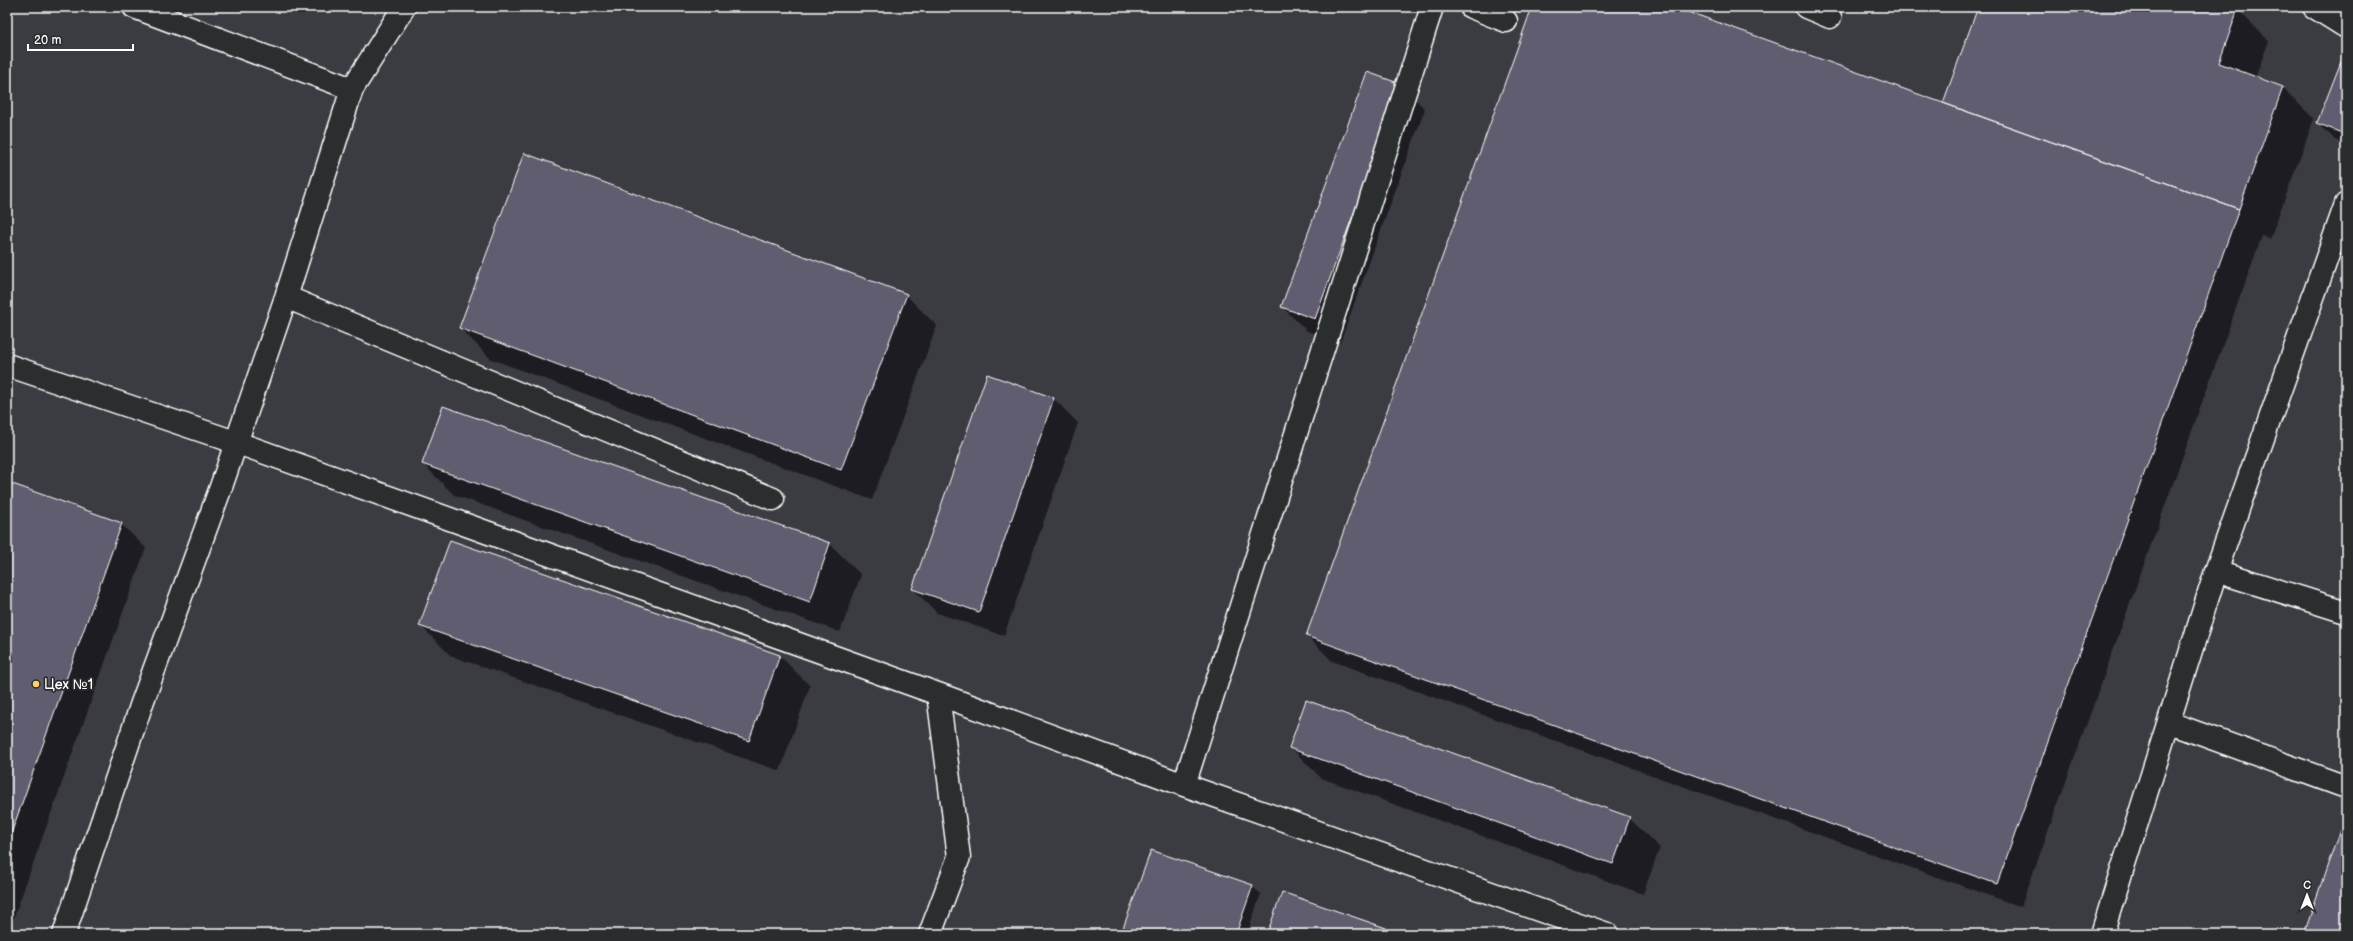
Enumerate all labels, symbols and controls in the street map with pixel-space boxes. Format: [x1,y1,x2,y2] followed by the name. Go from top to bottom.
[28,26,133,52] scale bar
[34,33,61,48] text: 20 m
[44,676,93,693] place label: Цех №1
[31,679,41,689] marker: Цех №1
[2287,875,2327,915] north arrow
[2303,879,2311,892] text: С

